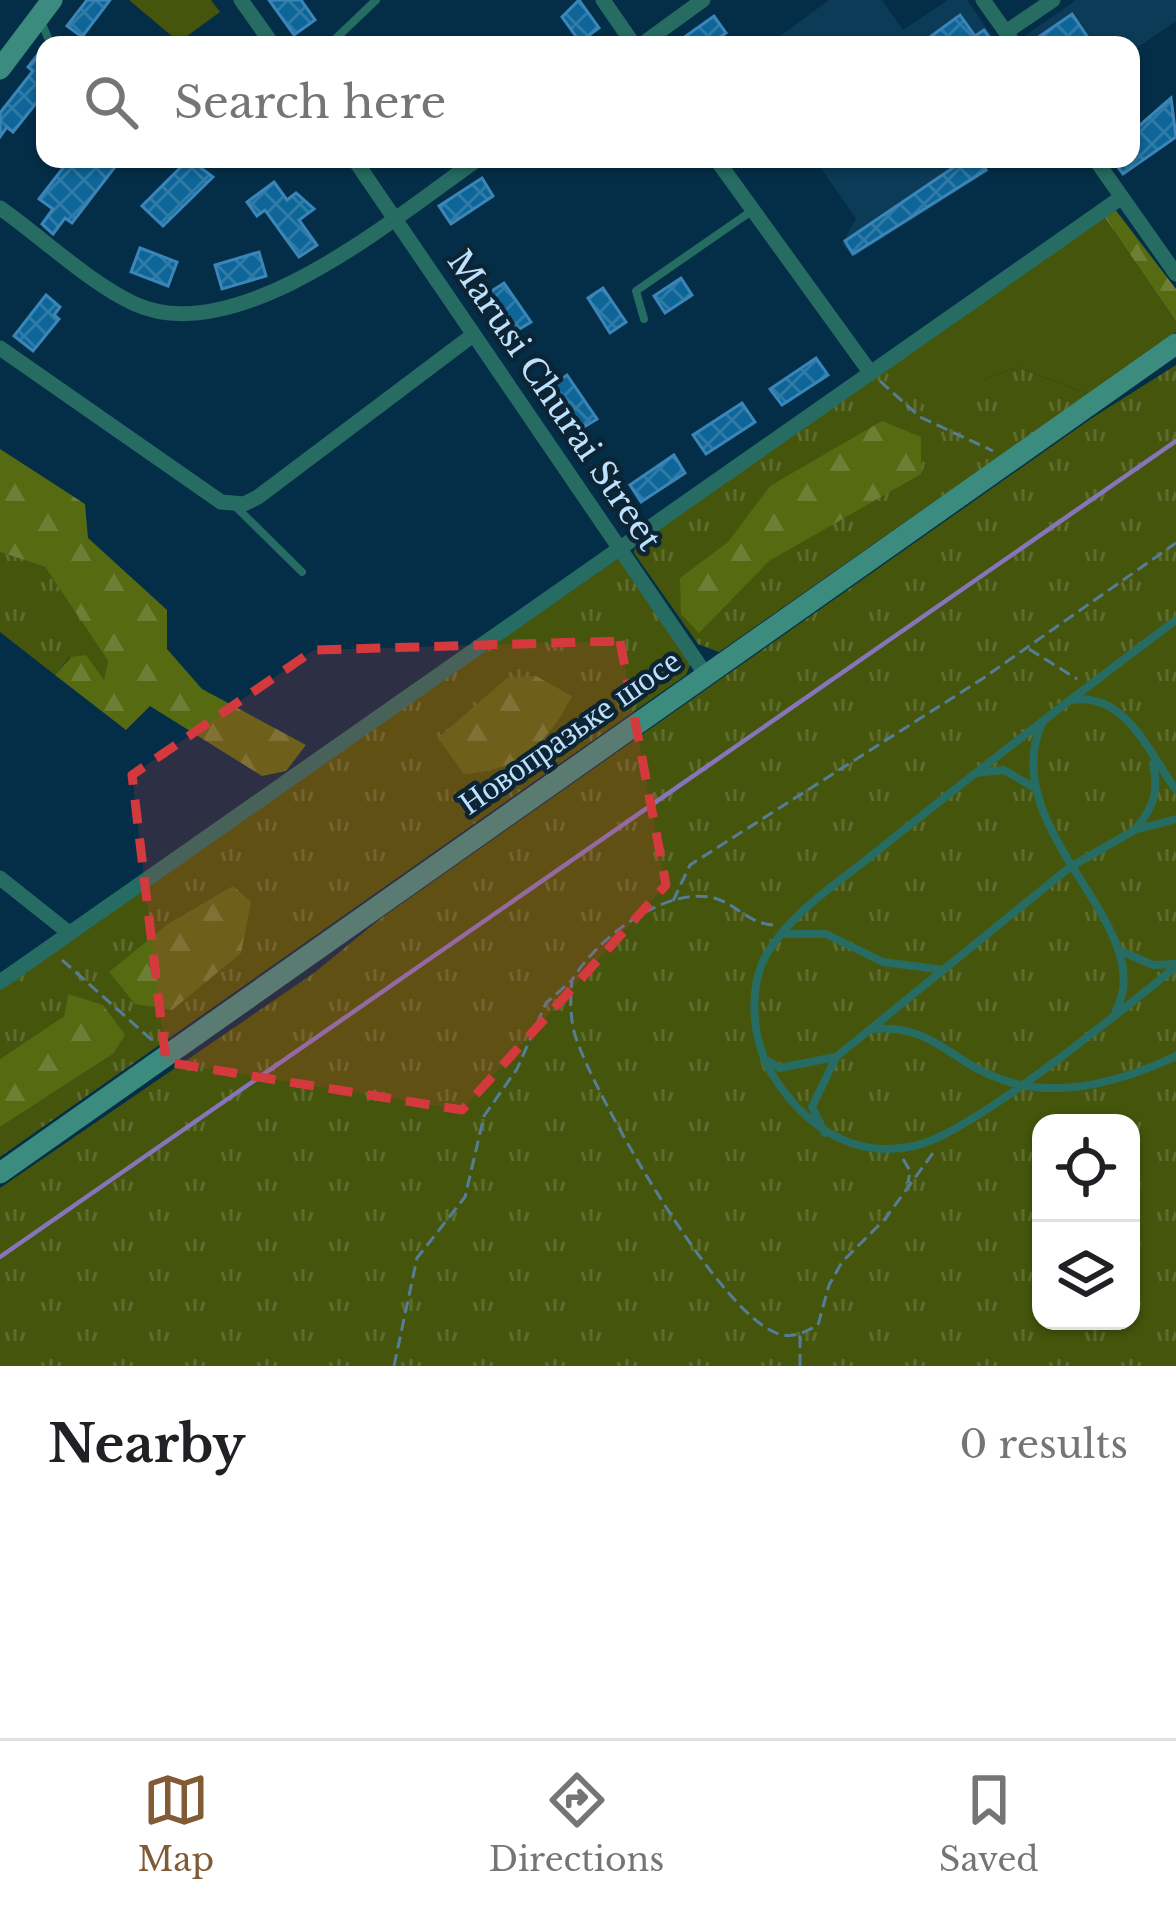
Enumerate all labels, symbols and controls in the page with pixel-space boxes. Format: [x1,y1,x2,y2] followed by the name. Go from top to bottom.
[36,36,1140,168] search box
[78,69,144,135] icon: search
[174,74,446,130] text: Search here
[439,242,671,559] street label: Marusi Churai Street
[451,640,688,823] street label: Новопразьке шосе
[1032,1114,1140,1330] map controls
[1032,1114,1140,1222] button: locate
[1032,1222,1140,1330] button: layers
[48,1413,245,1476] text: Nearby
[959,1420,1128,1469] text: 0 results
[137,1767,214,1880] tab: Map
[489,1767,664,1880] tab: Directions
[939,1767,1039,1880] tab: Saved

